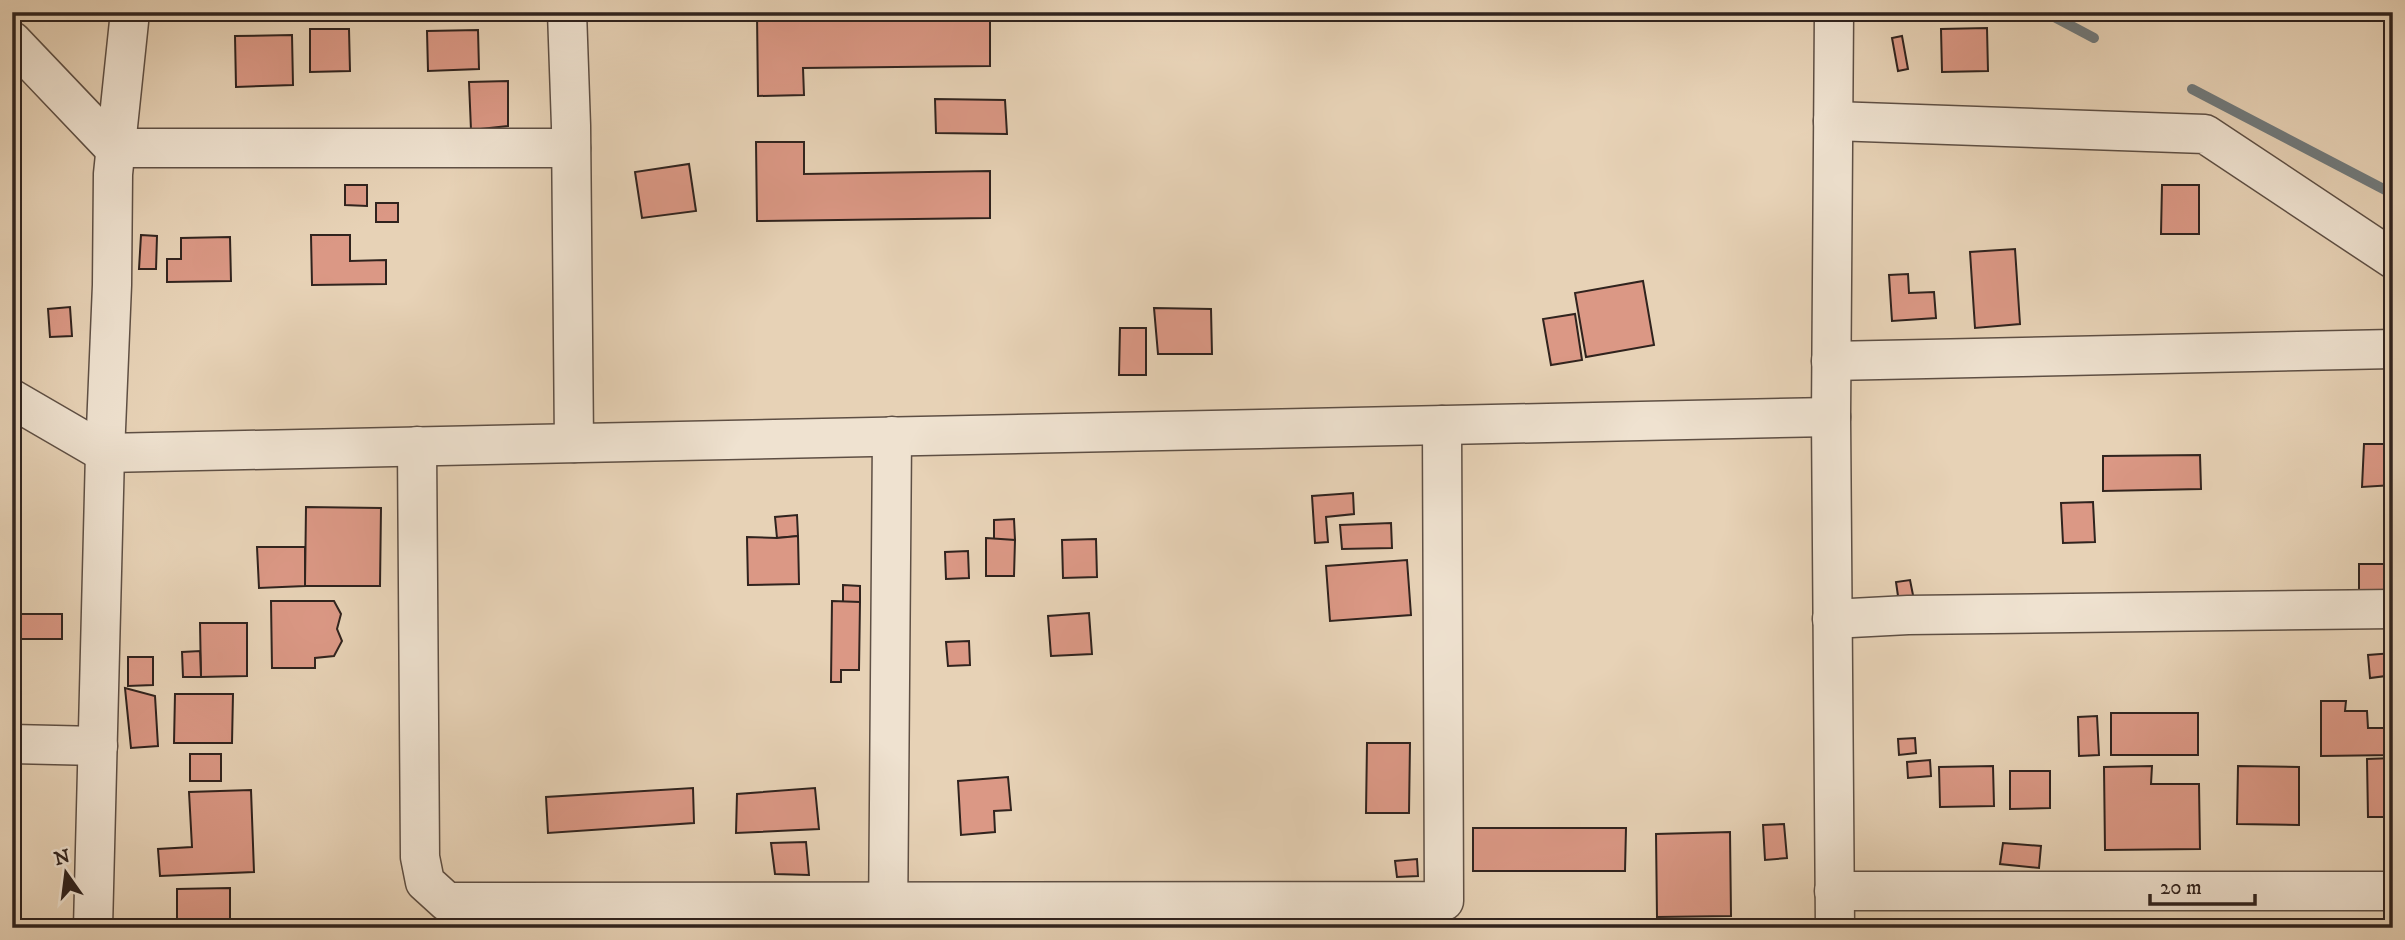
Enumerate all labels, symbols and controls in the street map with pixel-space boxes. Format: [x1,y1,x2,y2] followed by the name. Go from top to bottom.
[32,838,102,908] north arrow
[52,845,73,871] text: N
[2150,863,2254,907] scale bar
[2160,875,2202,901] text: 20 m

